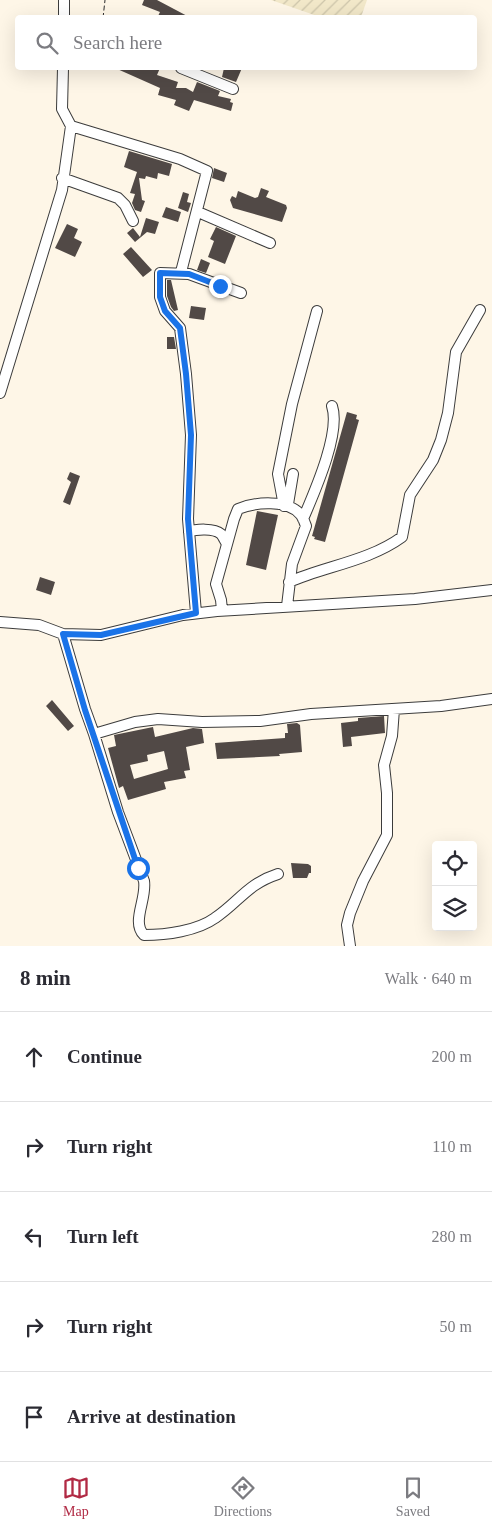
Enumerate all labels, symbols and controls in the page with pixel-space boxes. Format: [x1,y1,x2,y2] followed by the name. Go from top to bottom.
[15,15,477,70] search box
[33,29,61,57] icon: search
[73,32,162,53] text: Search here
[209,275,232,298] route end
[432,841,477,931] map controls
[432,841,477,886] button: locate
[127,857,150,880] route start
[432,886,477,931] button: layers
[20,966,71,990] text: 8 min
[385,970,472,987] text: Walk · 640 m
[20,1043,48,1071] icon: ahead
[67,1046,142,1067] text: Continue
[432,1048,472,1065] text: 200 m
[20,1133,48,1161] icon: right
[67,1136,152,1157] text: Turn right
[432,1138,472,1155] text: 110 m
[20,1223,48,1251] icon: left
[67,1226,139,1247] text: Turn left
[432,1228,472,1245] text: 280 m
[20,1313,48,1341] icon: right
[67,1316,152,1337] text: Turn right
[440,1318,472,1335] text: 50 m
[20,1403,48,1431] icon: arrive
[67,1406,236,1427] text: Arrive at destination
[62,1474,90,1520] tab: Map
[214,1474,272,1520] tab: Directions
[396,1474,430,1520] tab: Saved

